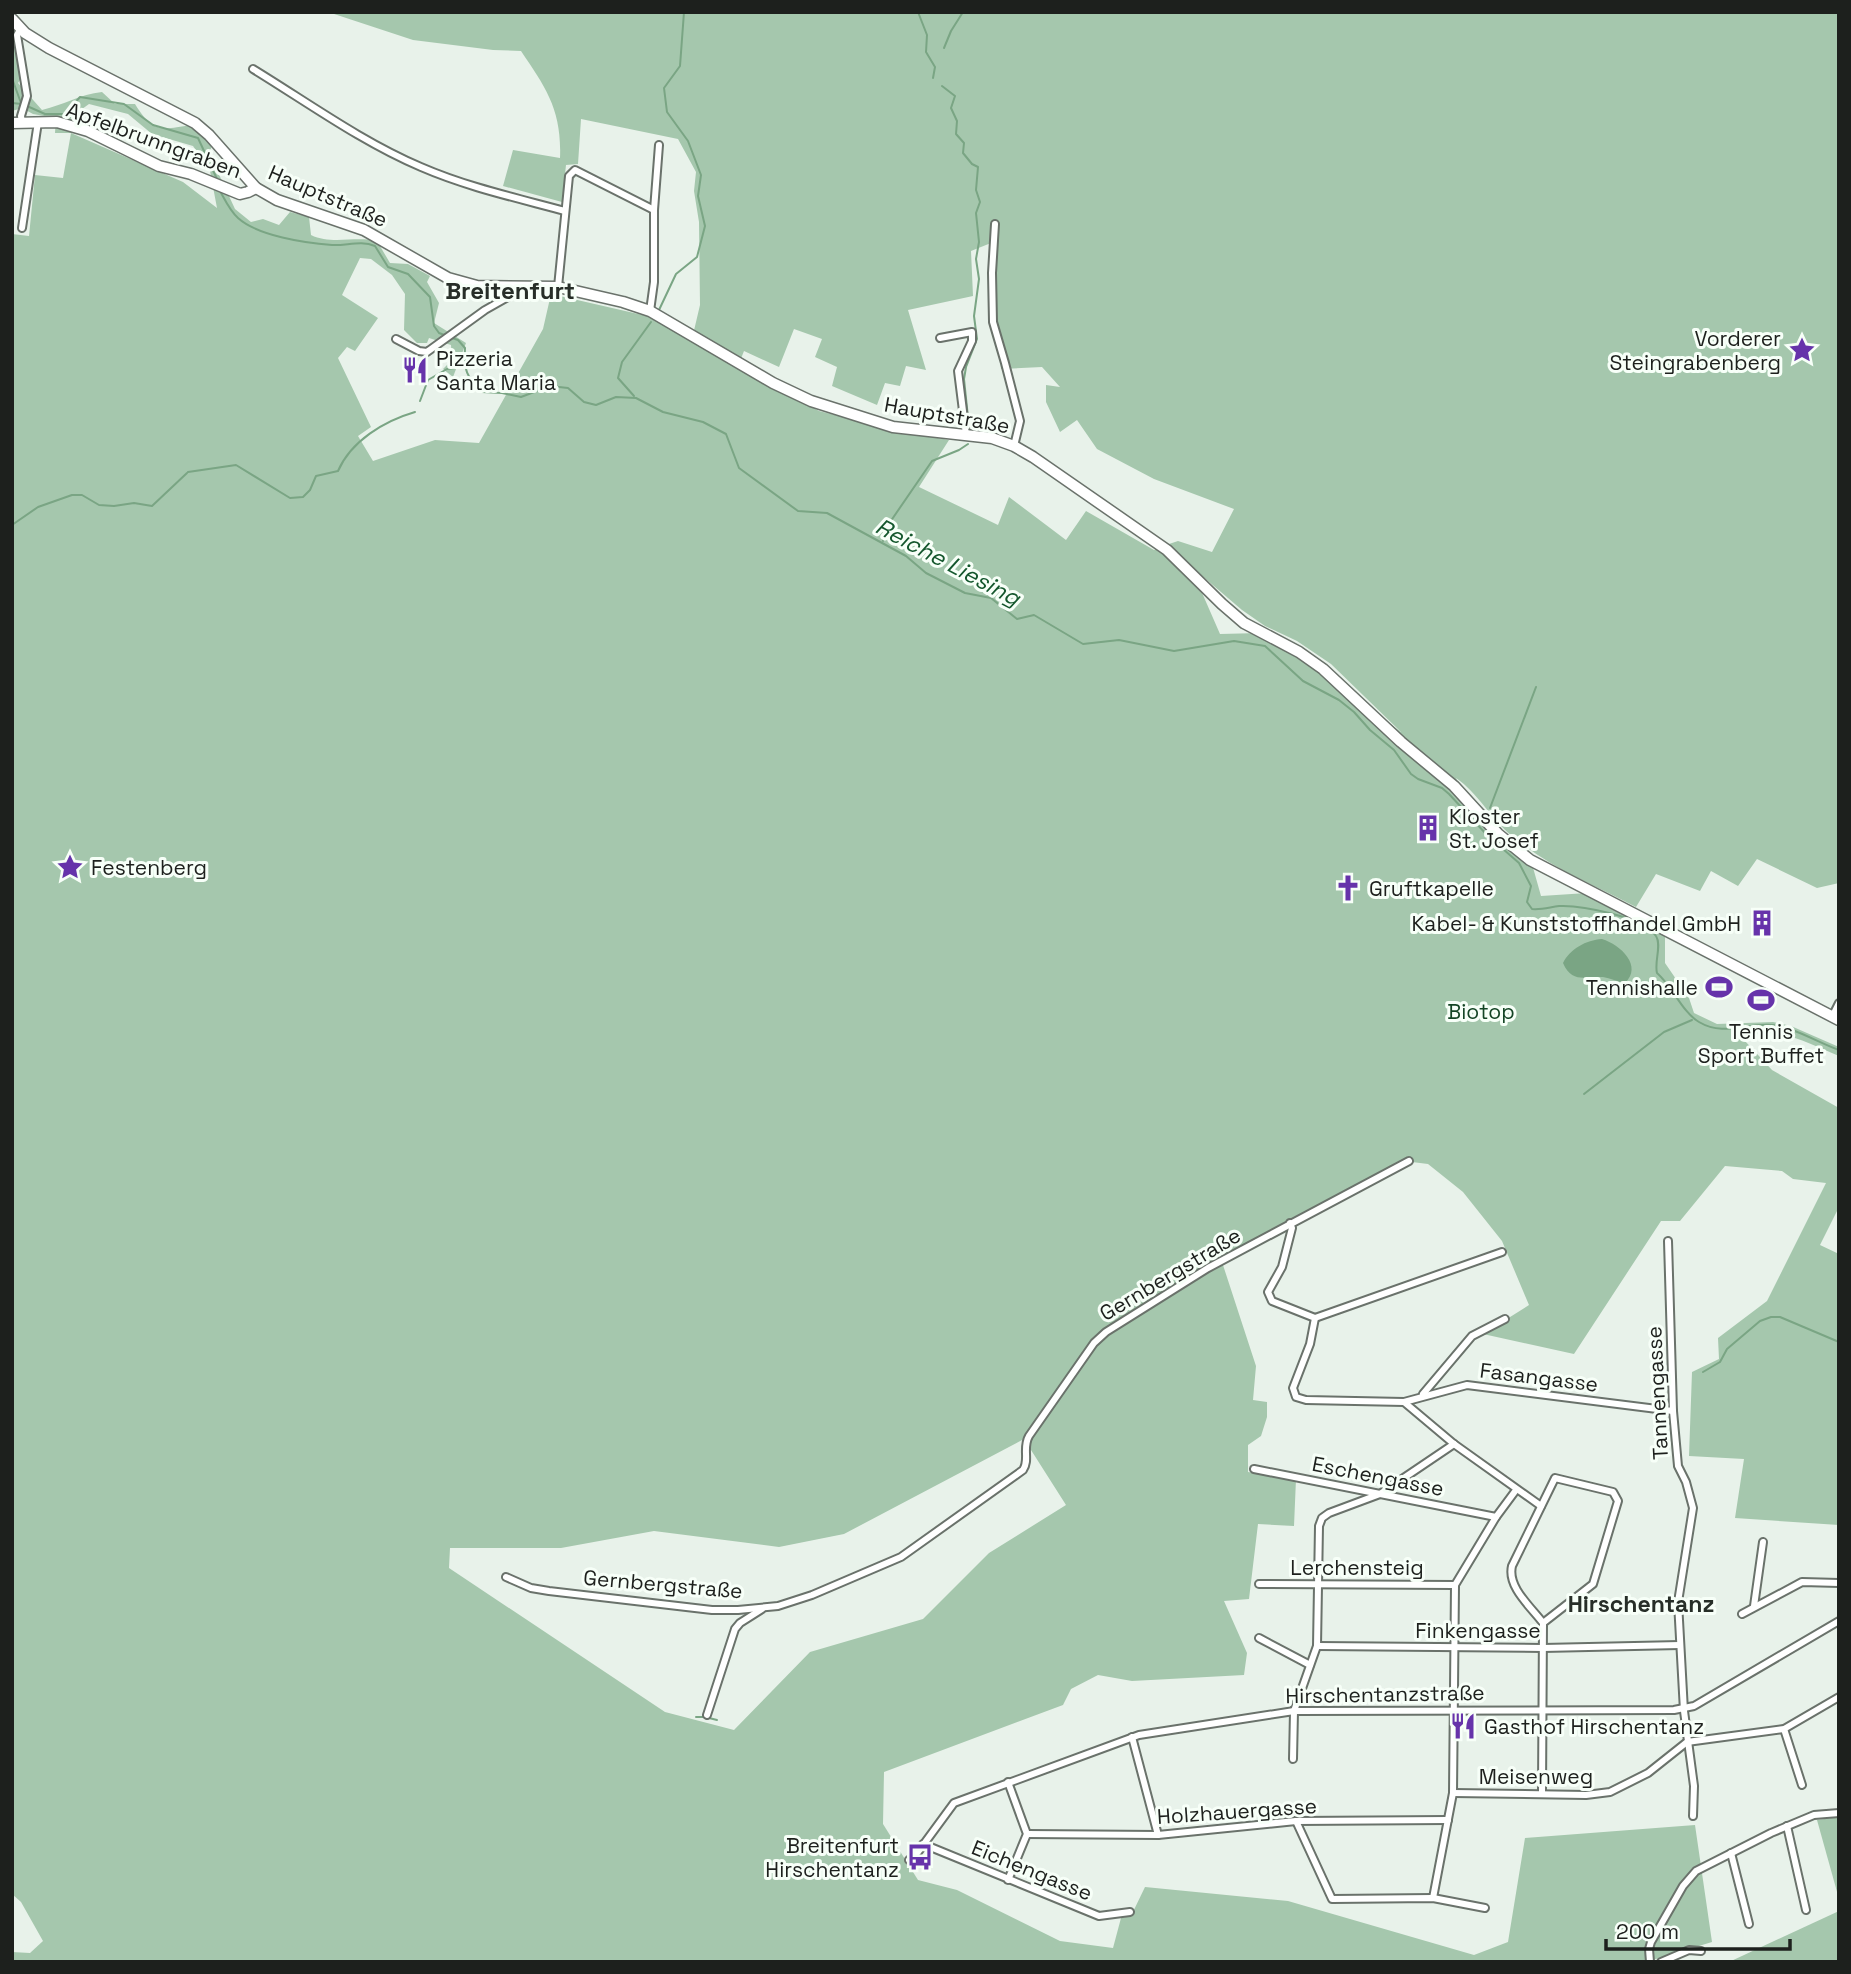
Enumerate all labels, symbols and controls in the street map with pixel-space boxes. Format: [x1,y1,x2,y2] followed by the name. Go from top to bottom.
[63,96,245,184] street label: Apfelbrunngraben
[264,159,392,233] street label: Hauptstraße
[445,275,575,306] district label: Breitenfurt
[1609,325,1781,376] place label: Vorderer Steingrabenberg
[1787,335,1817,365] place icon: Vorderer Steingrabenberg
[436,345,556,396] place label: Pizzeria Santa Maria
[400,355,430,385] restaurant icon: Pizzeria Santa Maria
[882,391,1012,439] street label: Hauptstraße
[871,511,1027,613] water label: Reiche Liesing
[1449,803,1539,854] place label: Kloster St. Josef
[1413,813,1443,843] building icon: Kloster St. Josef
[55,852,85,882] place icon: Festenberg
[91,854,207,881] place label: Festenberg
[1333,873,1363,903] church icon: Gruftkapelle
[1369,875,1494,902] place label: Gruftkapelle
[1747,908,1777,938] building icon: Kabel- & Kunststoffhandel GmbH
[1412,910,1741,937] place label: Kabel- & Kunststoffhandel GmbH
[1704,972,1734,1002] sports icon: Tennishalle
[1586,974,1698,1001] place label: Tennishalle
[1746,985,1776,1015] sports icon: Tennis Sport Buffet
[1447,998,1515,1025] park label: Biotop
[1698,1018,1824,1069] place label: Tennis Sport Buffet
[1095,1221,1245,1327] street label: Gernbergstraße
[1640,1326,1674,1460] street label: Tannengasse
[1478,1356,1600,1398] street label: Fasangasse
[1310,1450,1446,1502] street label: Eschengasse
[1290,1554,1424,1581] street label: Lerchensteig
[582,1564,744,1604] street label: Gernbergstraße
[1568,1589,1714,1619] district label: Hirschentanz
[1415,1617,1541,1644] street label: Finkengasse
[1285,1679,1485,1709] street label: Hirschentanzstraße
[1448,1711,1478,1741] restaurant icon: Gasthof Hirschentanz
[1484,1713,1704,1740] place label: Gasthof Hirschentanz
[1479,1763,1593,1790] street label: Meisenweg
[1156,1792,1318,1830] street label: Holzhauergasse
[765,1832,899,1883] place label: Breitenfurt Hirschentanz
[968,1834,1096,1906] street label: Eichengasse
[905,1842,935,1872] bus stop icon: Breitenfurt Hirschentanz
[1606,1908,1790,1952] scale bar
[1616,1918,1679,1945] text: 200 m

